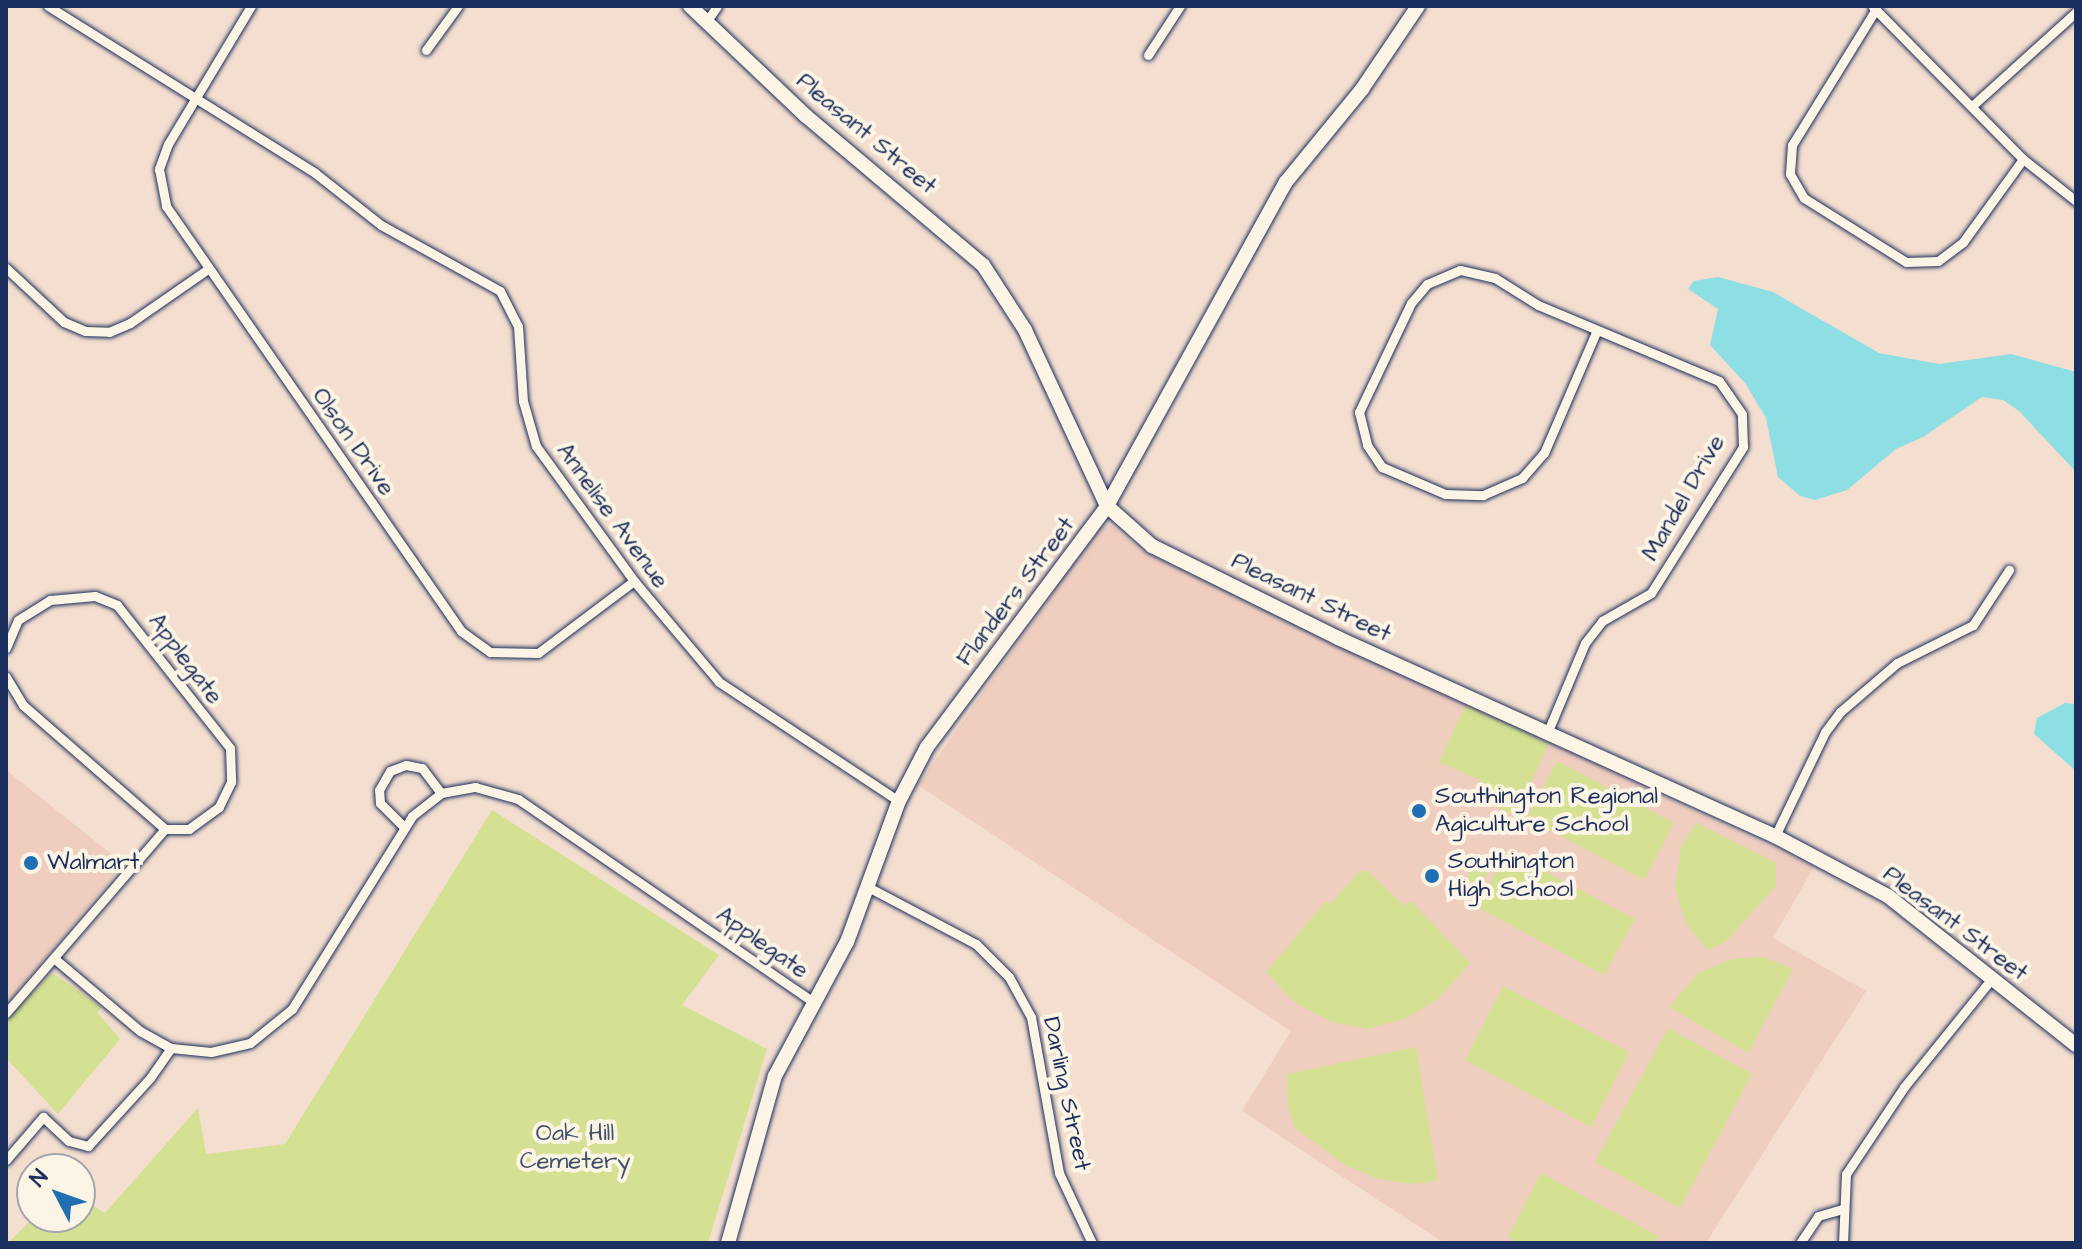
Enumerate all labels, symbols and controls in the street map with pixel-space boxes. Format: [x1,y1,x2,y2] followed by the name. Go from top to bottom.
[790,67,942,201] street label: Pleasant Street
[305,383,401,501] street label: Olson Drive
[1636,430,1732,566] street label: Mandel Drive
[550,438,674,594] street label: Annelise Avenue
[951,512,1081,672] street label: Flanders Street
[1227,547,1395,649] street label: Pleasant Street
[142,608,228,710] street label: Applegate
[1435,783,1658,839] place label: Southington Regional Agiculture School
[1410,802,1428,820] marker: Southington Regional Agiculture School
[1448,848,1574,904] place label: Southington High School
[47,849,139,877] place label: Walmart
[22,854,40,872] marker: Walmart
[1877,860,2033,988] street label: Pleasant Street
[1423,867,1441,885] marker: Southington High School
[710,901,814,985] street label: Applegate
[1036,1014,1096,1174] street label: Darling Street
[520,1120,630,1176] park label: Oak Hill Cemetery
[16,1153,96,1233] north arrow
[23,1163,55,1194] text: N

